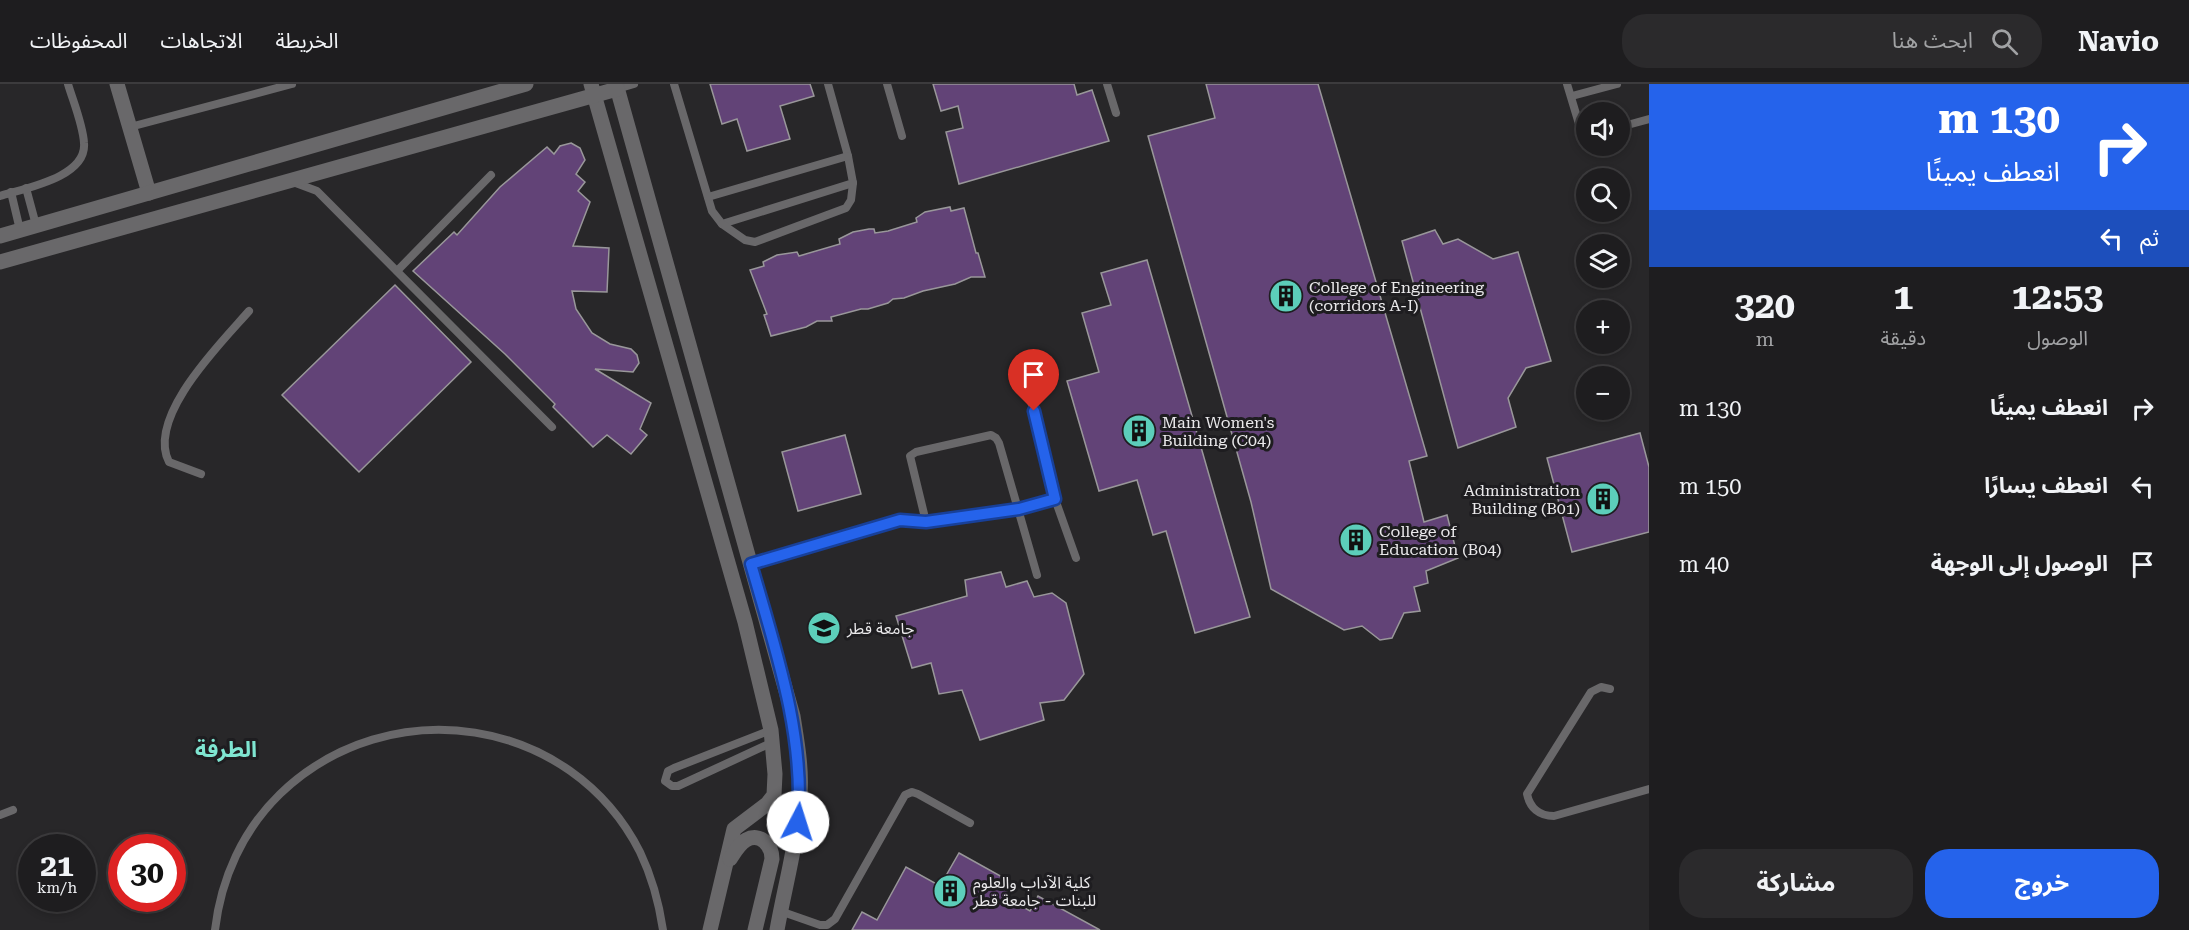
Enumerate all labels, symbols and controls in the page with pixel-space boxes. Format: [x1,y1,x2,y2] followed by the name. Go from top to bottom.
[1622,14,2042,68] search box
[1988,25,2021,58] icon: search
[2078,25,2159,58] text: Navio
[1892,28,1973,53] text: ابحث هنا
[30,29,127,53] text: المحفوظات
[160,29,242,53] text: الاتجاهات
[275,29,338,53] text: الخريطة
[1938,94,2060,143] text: 130 m
[1576,102,1630,420] map controls
[1576,102,1630,156] button: sound
[2081,108,2159,186] icon: right
[1926,156,2060,188] text: انعطف يمينًا
[1576,168,1630,222] button: search
[2095,222,2128,255] icon: left
[2140,226,2159,251] text: ثم
[1576,234,1630,288] button: layers
[1893,276,1913,318] text: 1
[2012,276,2104,318] text: 12:53
[1268,278,1304,314] building icon: College of Engineering (corridors A-I)
[1309,278,1485,315] place label: College of Engineering (corridors A-I)
[1735,285,1795,327] text: 320
[1576,300,1630,354] button: +
[1881,326,1926,350] text: دقيقة
[2027,326,2088,350] text: الوصول
[1756,327,1774,351] text: m
[1008,349,1059,411] pin
[1017,358,1050,391] icon: arrive
[1576,366,1630,420] button: −
[2126,392,2159,425] icon: right
[1990,395,2108,420] text: انعطف يمينًا
[1679,396,1742,421] text: 130 m
[1121,413,1157,449] building icon: Main Women's Building (C04)
[1162,413,1275,450] place label: Main Women's Building (C04)
[2126,470,2159,503] icon: left
[1984,473,2108,498] text: انعطف يسارًا
[1679,474,1742,499] text: 150 m
[1464,481,1580,518] place label: Administration Building (B01)
[1585,481,1621,517] building icon: Administration Building (B01)
[1338,522,1374,558] building icon: College of Education (B04)
[1379,522,1501,559] place label: College of Education (B04)
[2126,548,2159,581] icon: arrive
[1931,551,2108,576] text: الوصول إلى الوجهة
[1679,552,1729,577] text: 40 m
[806,610,842,646] school or university icon: جامعة قطر
[846,619,915,638] place label: جامعة قطر
[195,737,257,762] district label: الطرفة
[766,790,830,854] position arrow
[108,834,186,912] speed limit sign: 30
[40,848,74,883] text: 21
[1679,849,1913,918] button: مشاركة
[1925,849,2159,918] button: خروج
[932,873,968,909] building icon: كلية الآداب والعلوم للبنات - جامعة قطر
[972,873,1096,910] place label: كلية الآداب والعلوم للبنات - جامعة قطر
[37,879,77,897] text: km/h

